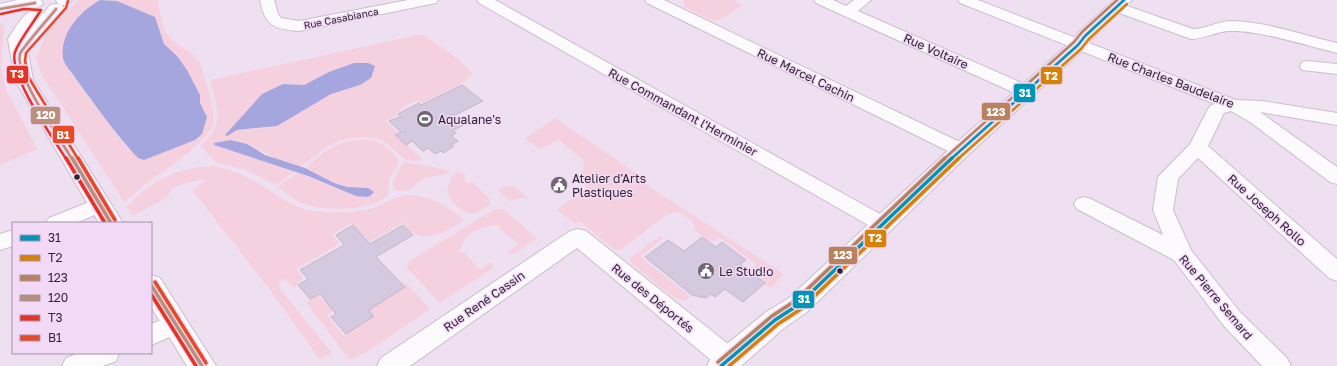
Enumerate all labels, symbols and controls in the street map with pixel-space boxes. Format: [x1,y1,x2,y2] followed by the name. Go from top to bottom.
[303,5,379,31] street label: Rue Casabianca
[901,30,971,72] street label: Rue Voltaire
[755,45,857,105] street label: Rue Marcel Cachin
[1106,49,1236,111] street label: Rue Charles Baudelaire
[6,65,29,84] line badge: T3
[606,65,760,159] street label: Rue Commandant l'Herminier
[1040,66,1063,85] line badge: T2
[10,67,24,80] text: T3
[1044,69,1058,82] text: T2
[1013,83,1036,103] line badge: 31
[1019,86,1032,99] text: 31
[981,102,1011,121] line badge: 123
[986,105,1006,118] text: 123
[30,106,61,125] line badge: 120
[36,108,56,121] text: 120
[415,109,435,129] sports icon: Aqualane's
[438,112,501,127] place label: Aqualane's
[52,125,75,144] line badge: B1
[56,128,70,141] text: B1
[572,171,646,200] place label: Atelier d'Arts Plastiques
[1225,171,1309,249] street label: Rue Joseph Rollo
[72,172,82,182] unlabelled marker
[549,175,569,195] public building icon: Atelier d'Arts Plastiques
[12,222,152,354] legend
[864,229,887,248] line badge: T2
[48,230,61,245] text: 31
[868,231,882,244] text: T2
[828,246,858,265] line badge: 123
[833,248,853,261] text: 123
[48,250,62,265] text: T2
[1176,251,1256,343] street label: Rue Pierre Semard
[609,260,697,336] street label: Rue des Déportés
[696,261,716,281] public building icon: Le Stud!o
[719,264,773,279] place label: Le Stud!o
[835,266,845,276] unlabelled marker
[440,267,528,335] street label: Rue René Cassin
[48,270,68,285] text: 123
[48,290,68,305] text: 120
[792,290,815,309] line badge: 31
[798,292,811,305] text: 31
[48,310,62,325] text: T3
[48,330,62,345] text: B1

